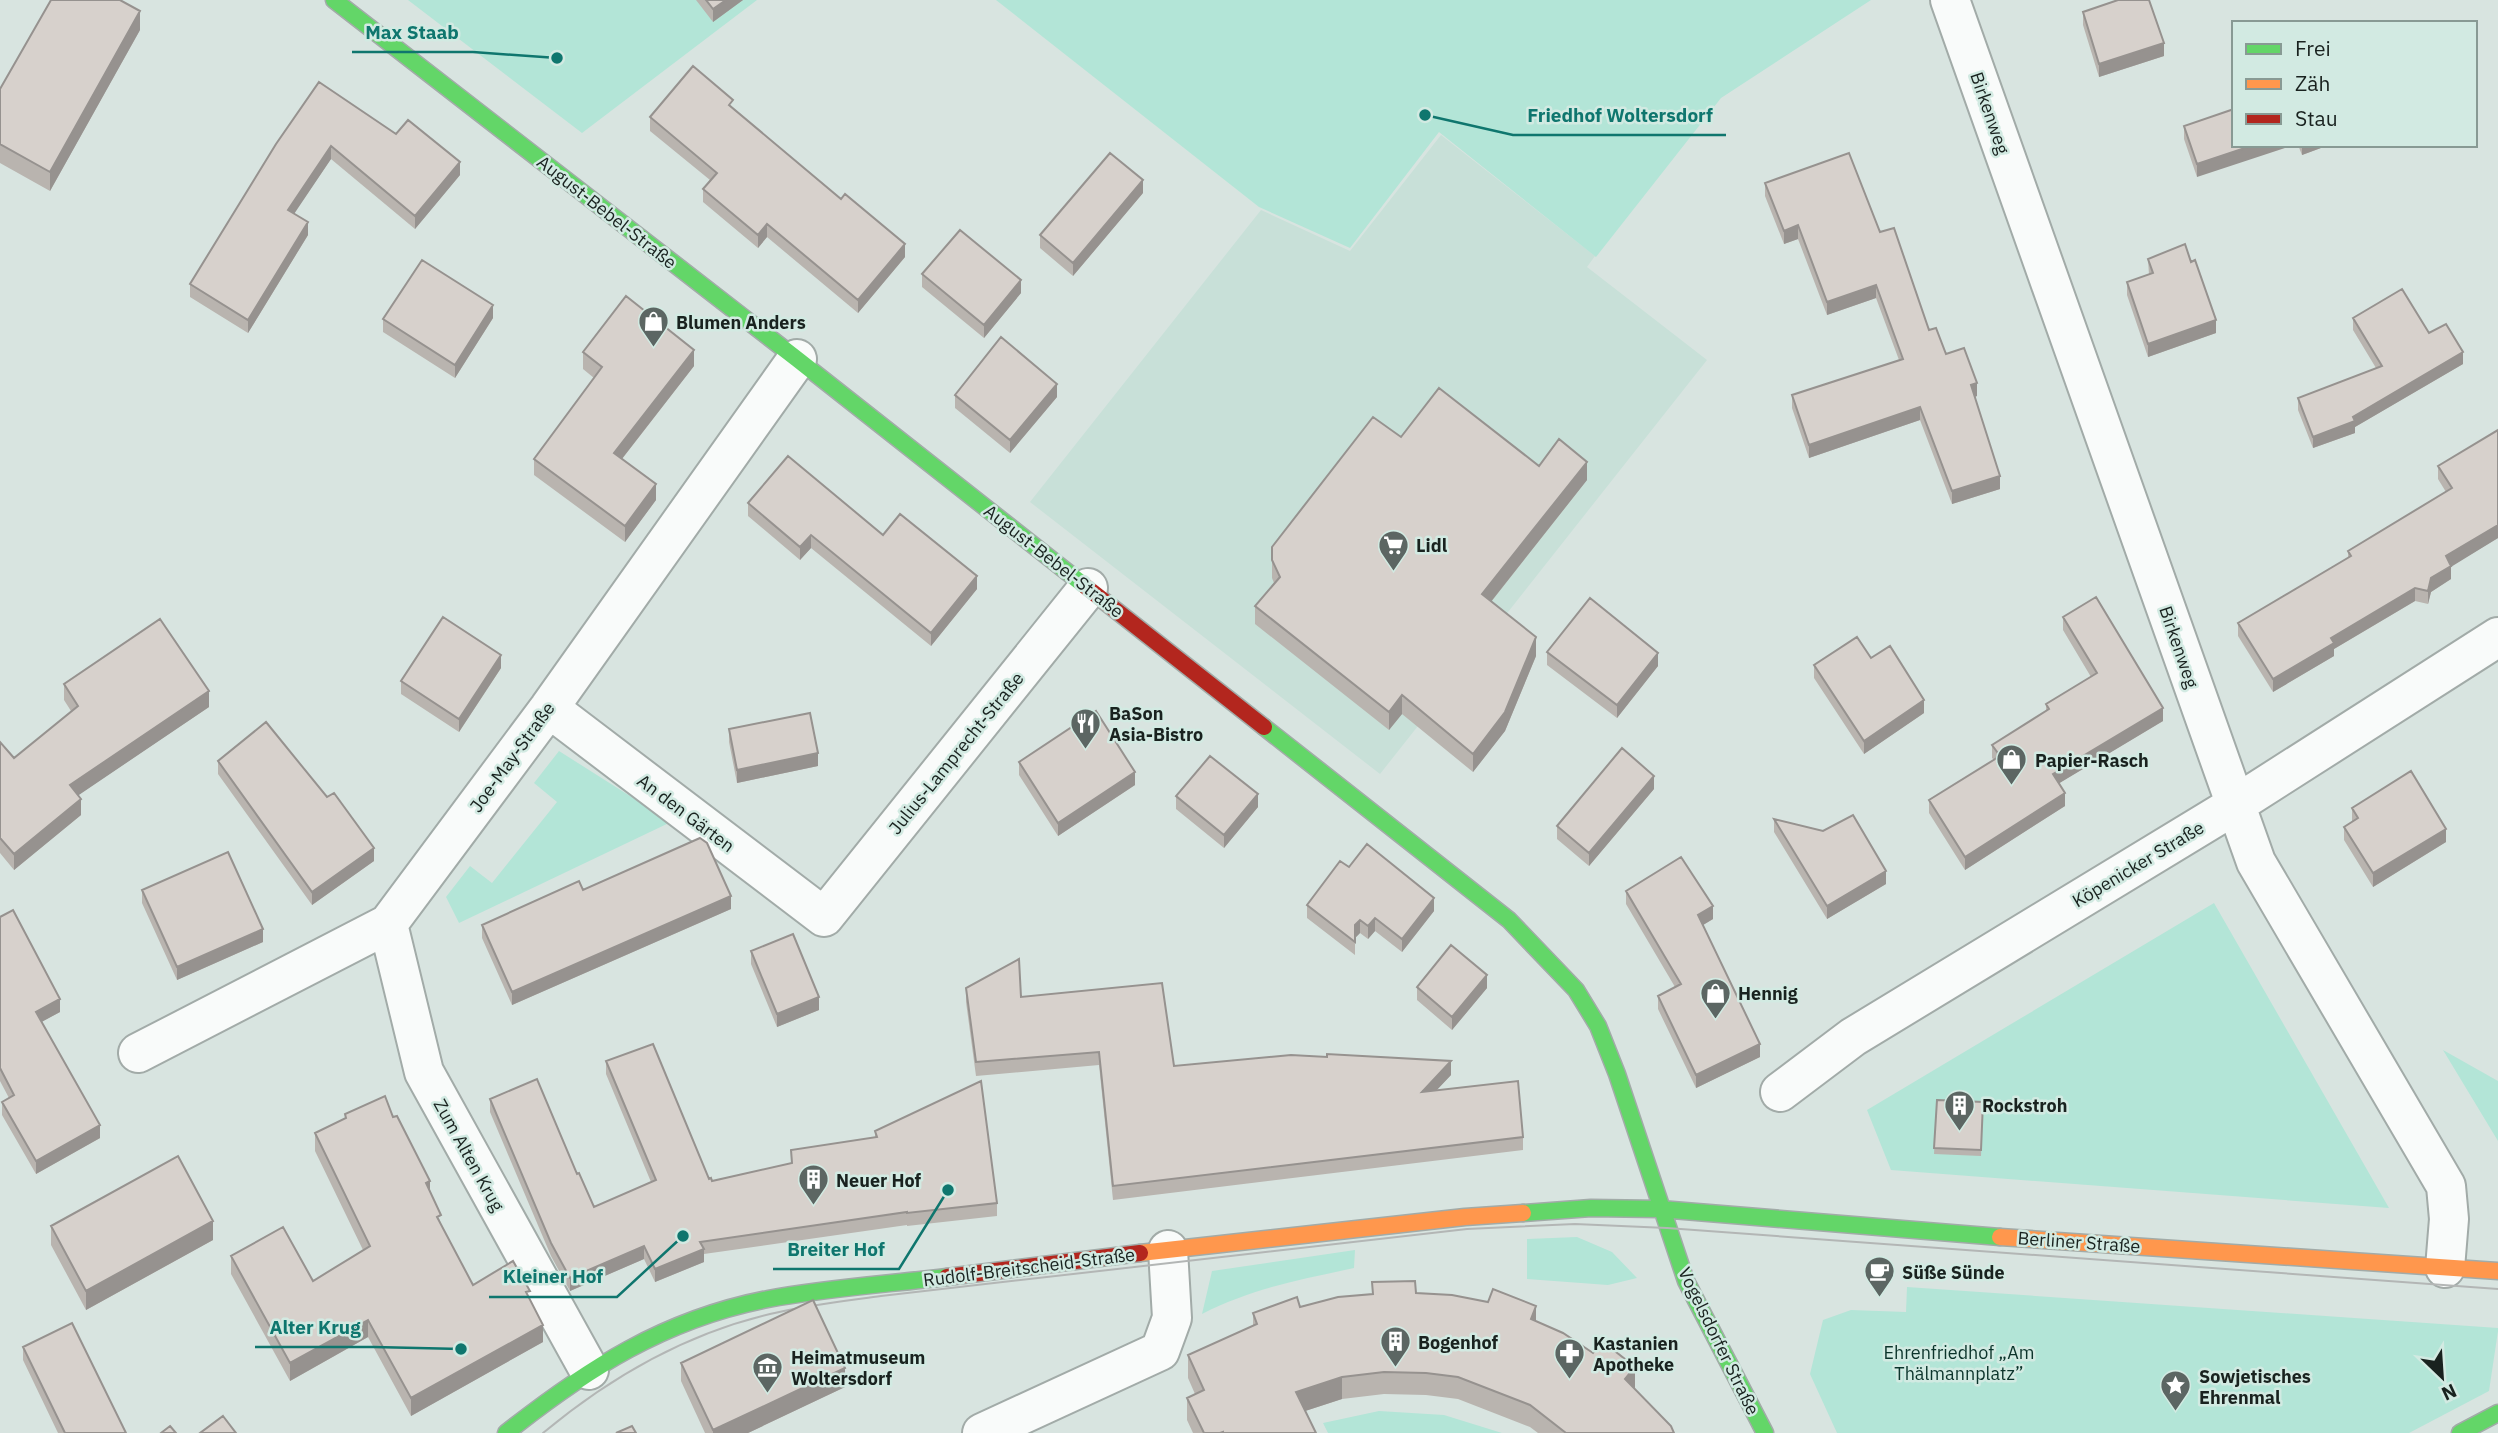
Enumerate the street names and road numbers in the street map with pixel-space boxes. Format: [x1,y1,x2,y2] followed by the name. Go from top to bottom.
[1965,69,2015,157] street label: Birkenweg
[533,150,682,274] street label: August-Bebel-Straße
[980,499,1129,623] street label: August-Bebel-Straße
[2154,603,2204,691] street label: Birkenweg
[883,667,1029,839] street label: Julius-Lamprecht-Straße
[464,697,560,817] street label: Joe-May-Straße
[633,769,739,857] street label: An den Gärten
[2068,816,2208,912] street label: Köpenicker Straße
[429,1095,510,1216] street label: Zum Alten Krug
[2017,1226,2141,1258] street label: Berliner Straße
[922,1243,1136,1291] street label: Rudolf-Breitscheid-Straße
[1673,1263,1765,1419] street label: Vogelsdorfer Straße

